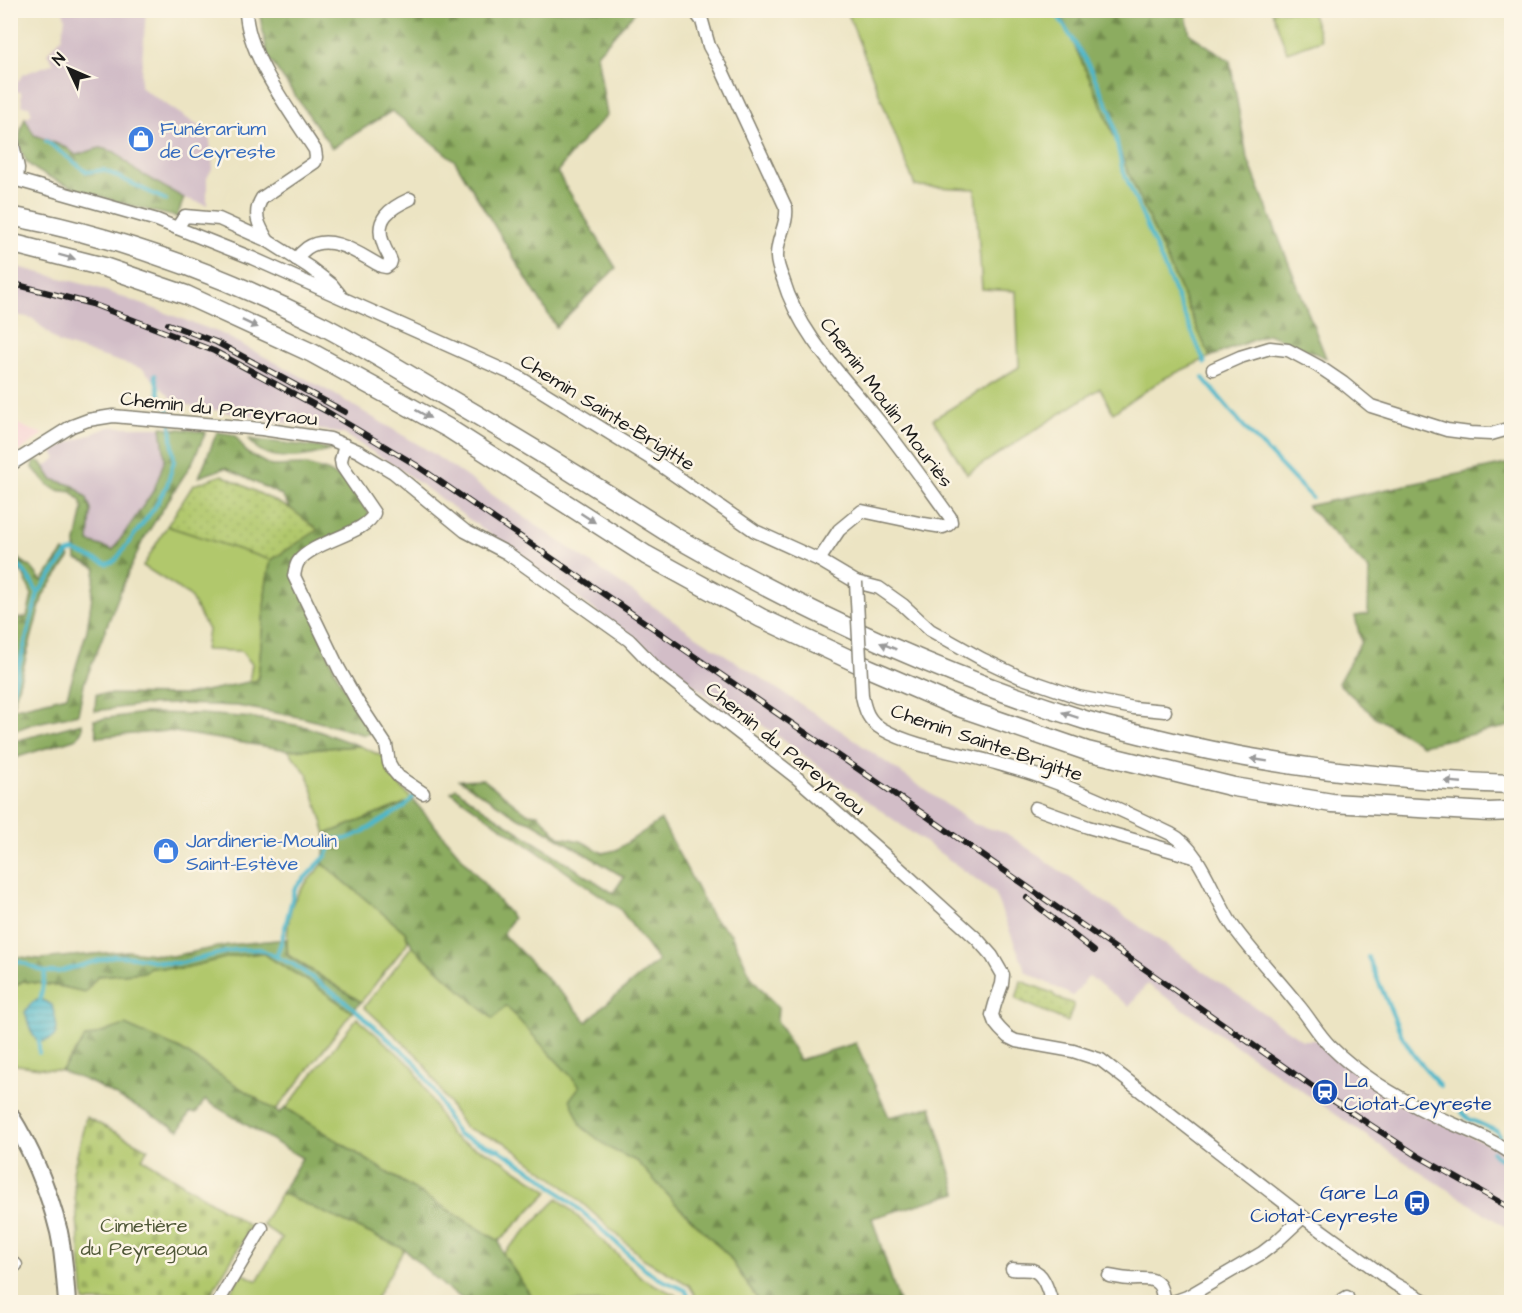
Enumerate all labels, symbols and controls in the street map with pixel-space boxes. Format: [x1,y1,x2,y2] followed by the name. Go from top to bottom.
[39,39,99,99] north arrow
[48,48,70,71] text: N
[160,115,276,167] place label: Funérarium de Ceyreste
[126,124,156,154] shop icon: Funérarium de Ceyreste
[58,253,76,262] one-way arrow
[813,312,960,493] street label: Chemin Moulin Mouriès
[241,319,259,329] one-way arrow
[514,348,700,479] street label: Chemin Sainte-Brigitte
[119,385,319,434] street label: Chemin du Pareyraou
[415,409,432,419] one-way arrow
[580,512,596,523] one-way arrow
[878,641,896,651] one-way arrow
[699,676,871,823] street label: Chemin du Pareyraou
[887,697,1087,790] street label: Chemin Sainte-Brigitte
[1061,709,1079,719] one-way arrow
[1250,755,1269,764] one-way arrow
[1444,777,1463,787] one-way arrow
[186,827,337,878] place label: Jardinerie-Moulin Saint-Estève
[151,836,181,866] shop icon: Jardinerie-Moulin Saint-Estève
[1344,1067,1492,1119] place label: La Ciotat-Ceyreste
[1310,1077,1340,1107] station icon: La Ciotat-Ceyreste
[1250,1179,1398,1231] place label: Gare La Ciotat-Ceyreste
[1402,1188,1432,1218] bus stop icon: Gare La Ciotat-Ceyreste
[81,1212,207,1264] park label: Cimetière du Peyregoua

